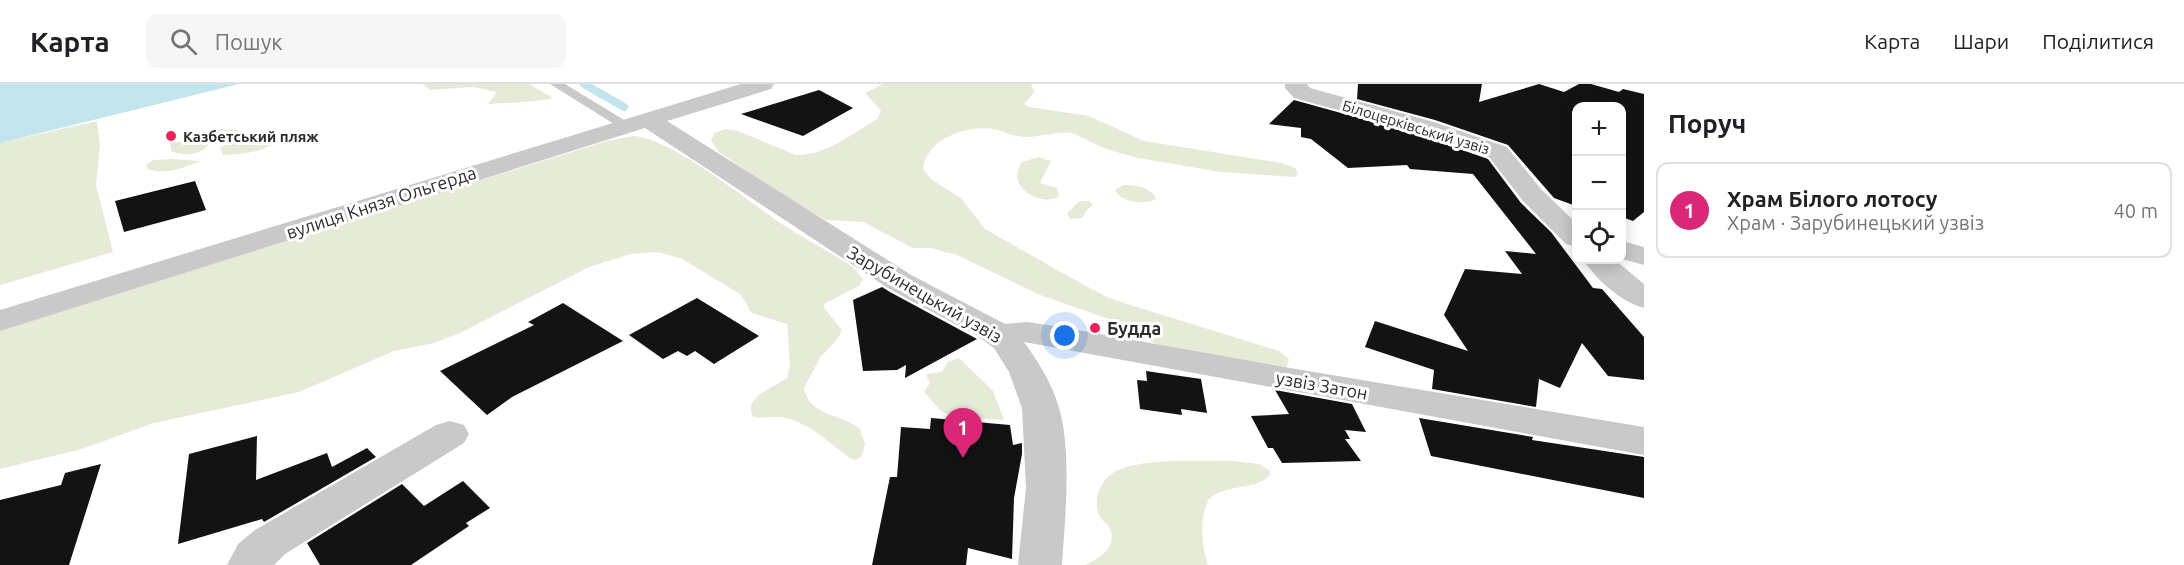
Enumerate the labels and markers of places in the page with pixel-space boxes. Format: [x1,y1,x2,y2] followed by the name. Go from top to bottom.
[183,128,319,145] place label: Казбетський пляж
[164,129,178,143] marker: Казбетський пляж
[1107,318,1161,338] place label: Будда
[1088,321,1102,335] marker: Будда
[944,408,982,458] pin: 1

